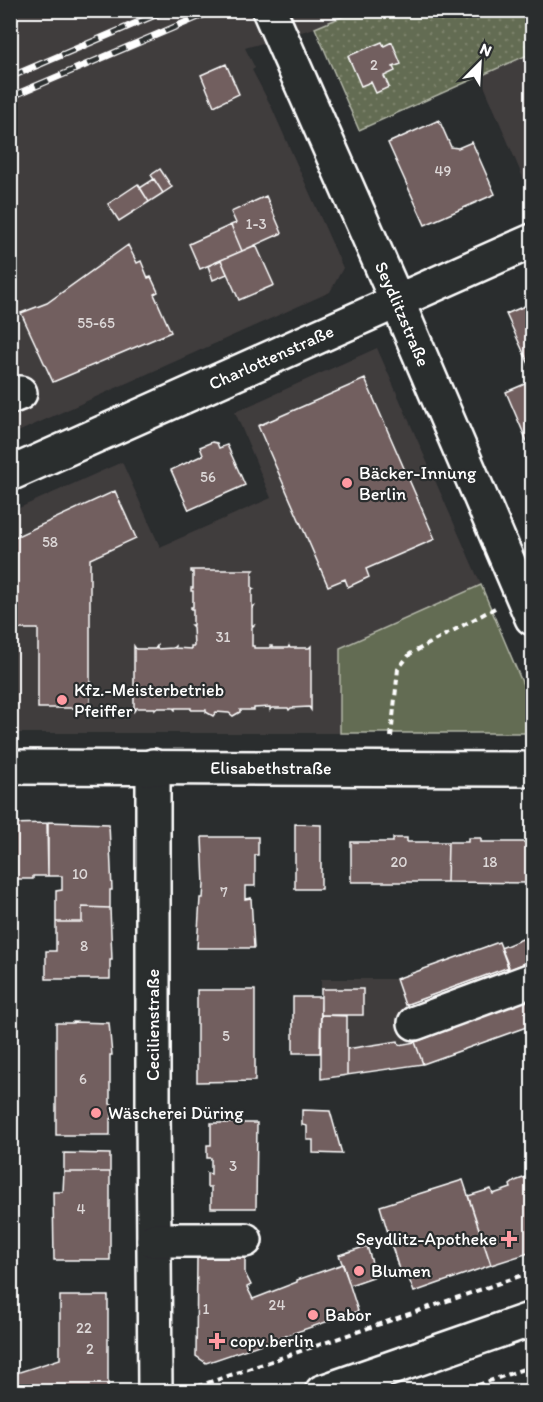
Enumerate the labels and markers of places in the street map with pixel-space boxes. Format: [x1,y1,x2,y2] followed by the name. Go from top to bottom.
[359,462,477,505] place label: Bäcker-Innung Berlin
[340,476,354,490] marker: Bäcker-Innung Berlin
[74,679,224,722] place label: Kfz.-Meisterbetrieb Pfeiffer
[55,693,69,707] marker: Kfz.-Meisterbetrieb Pfeiffer
[108,1102,244,1124] place label: Wäscherei Düring
[89,1106,103,1120] marker: Wäscherei Düring
[356,1228,497,1250] place label: Seydlitz-Apotheke
[502,1232,516,1246] marker: Seydlitz-Apotheke
[371,1260,431,1282] place label: Blumen
[352,1264,366,1278] marker: Blumen
[325,1304,372,1326] place label: Babor
[306,1308,320,1322] marker: Babor
[230,1330,314,1352] place label: copv.berlin
[208,1332,226,1350] marker: copv.berlin

